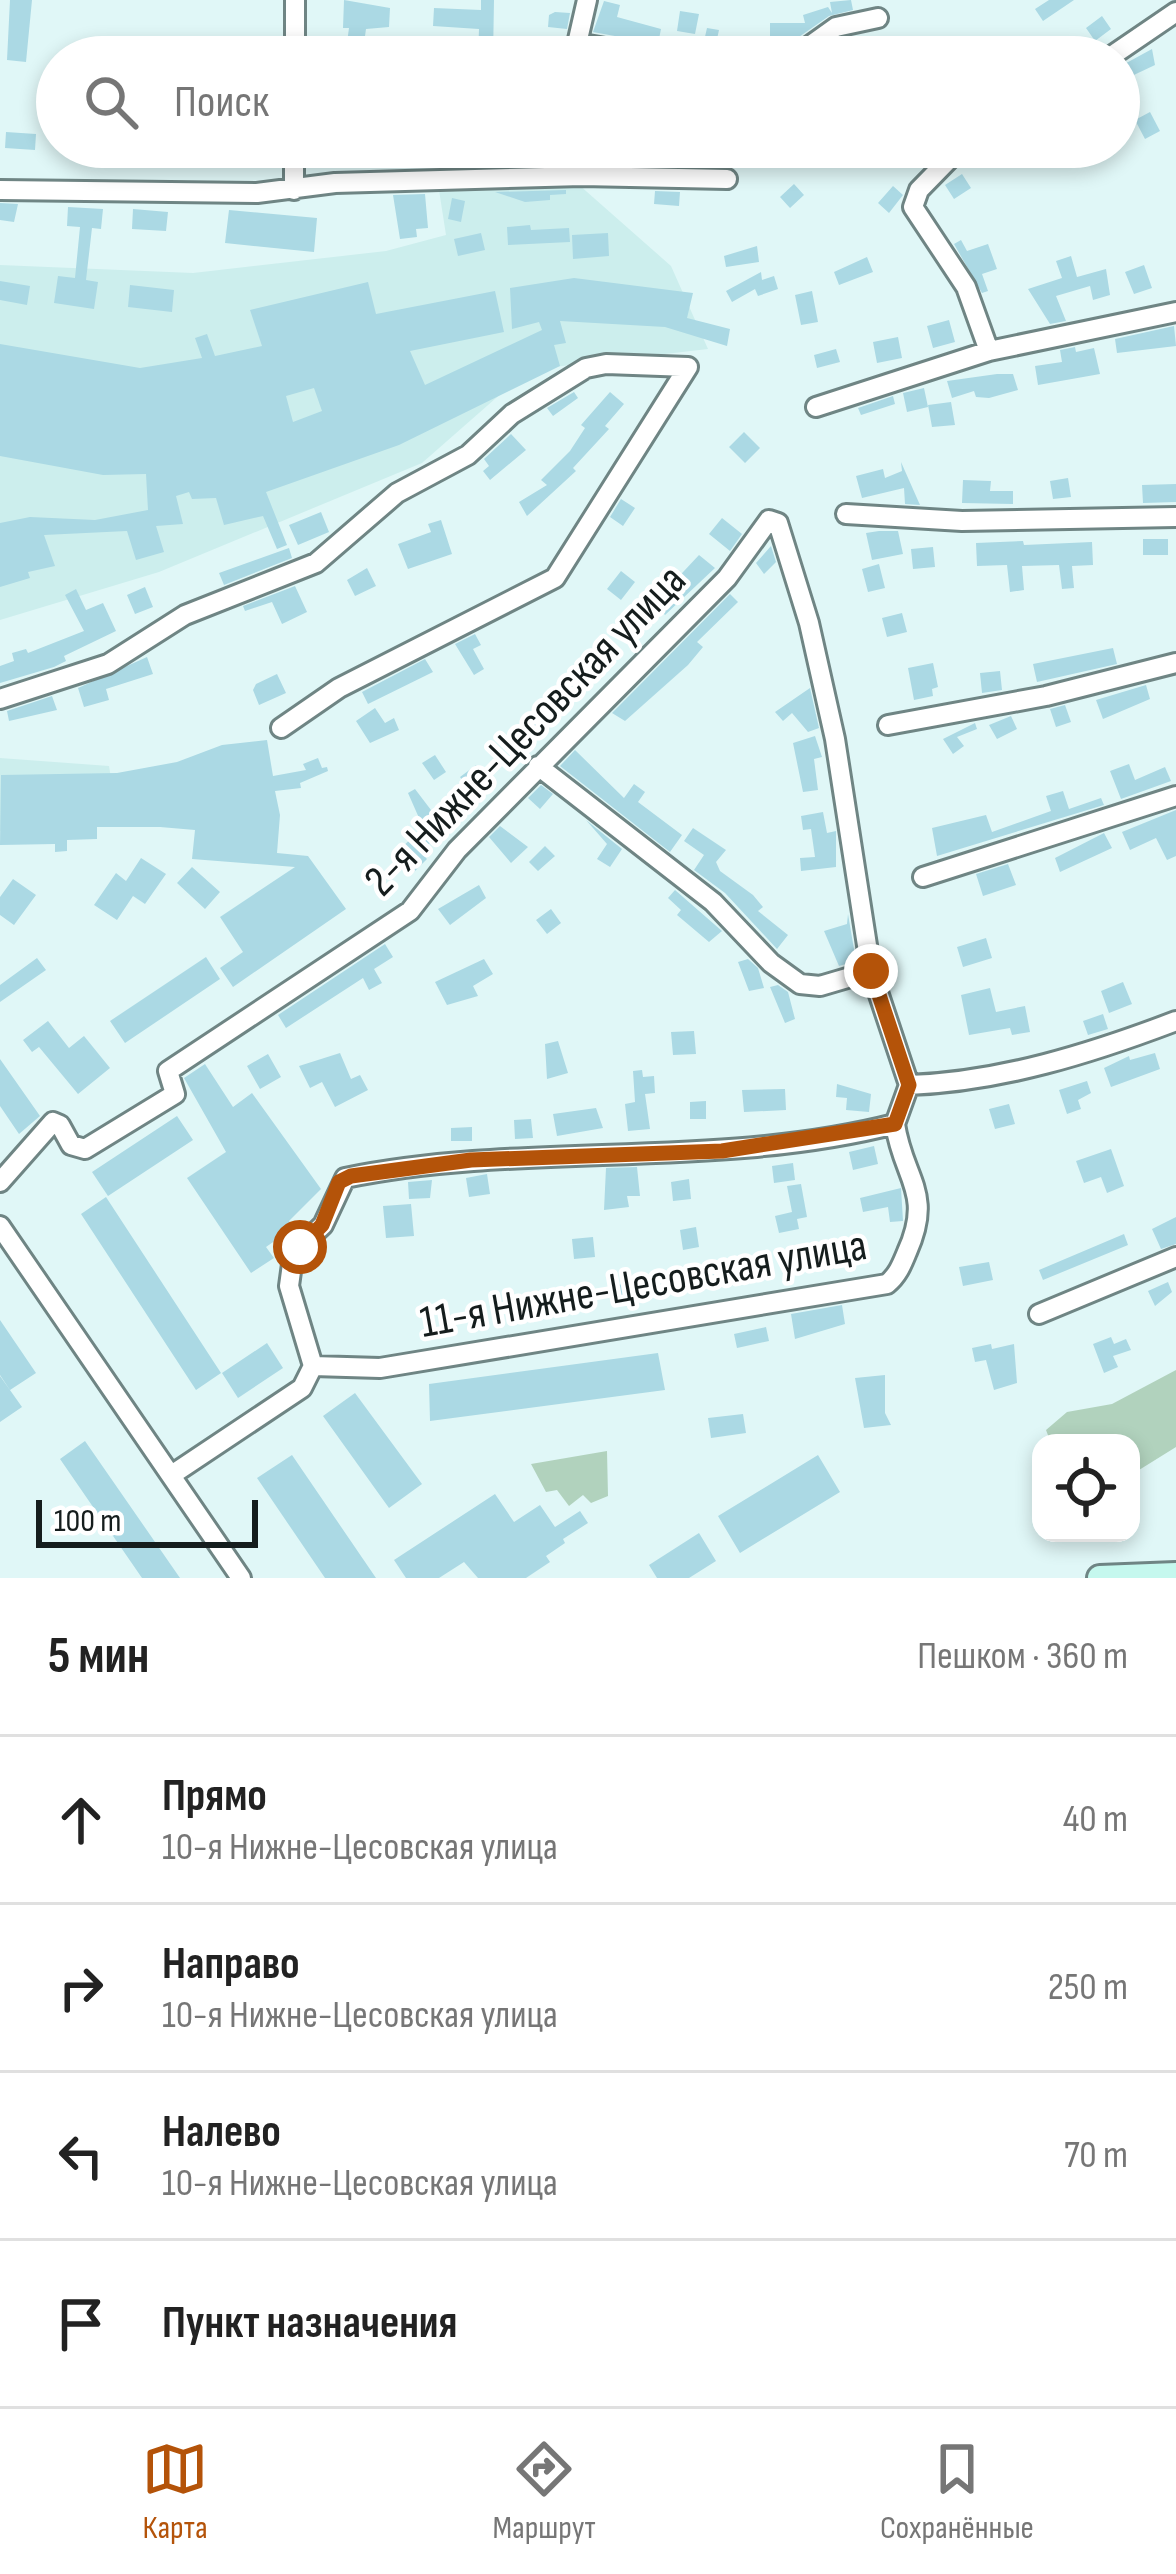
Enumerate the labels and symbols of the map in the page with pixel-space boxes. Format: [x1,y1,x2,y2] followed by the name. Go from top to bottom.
[353,554,698,908] street label: 2-я Нижне-Цесовская улица
[844,944,898,998] route end
[416,1218,871,1351] street label: 11-я Нижне-Цесовская улица
[273,1220,327,1274] route start
[36,1494,258,1547] scale bar

